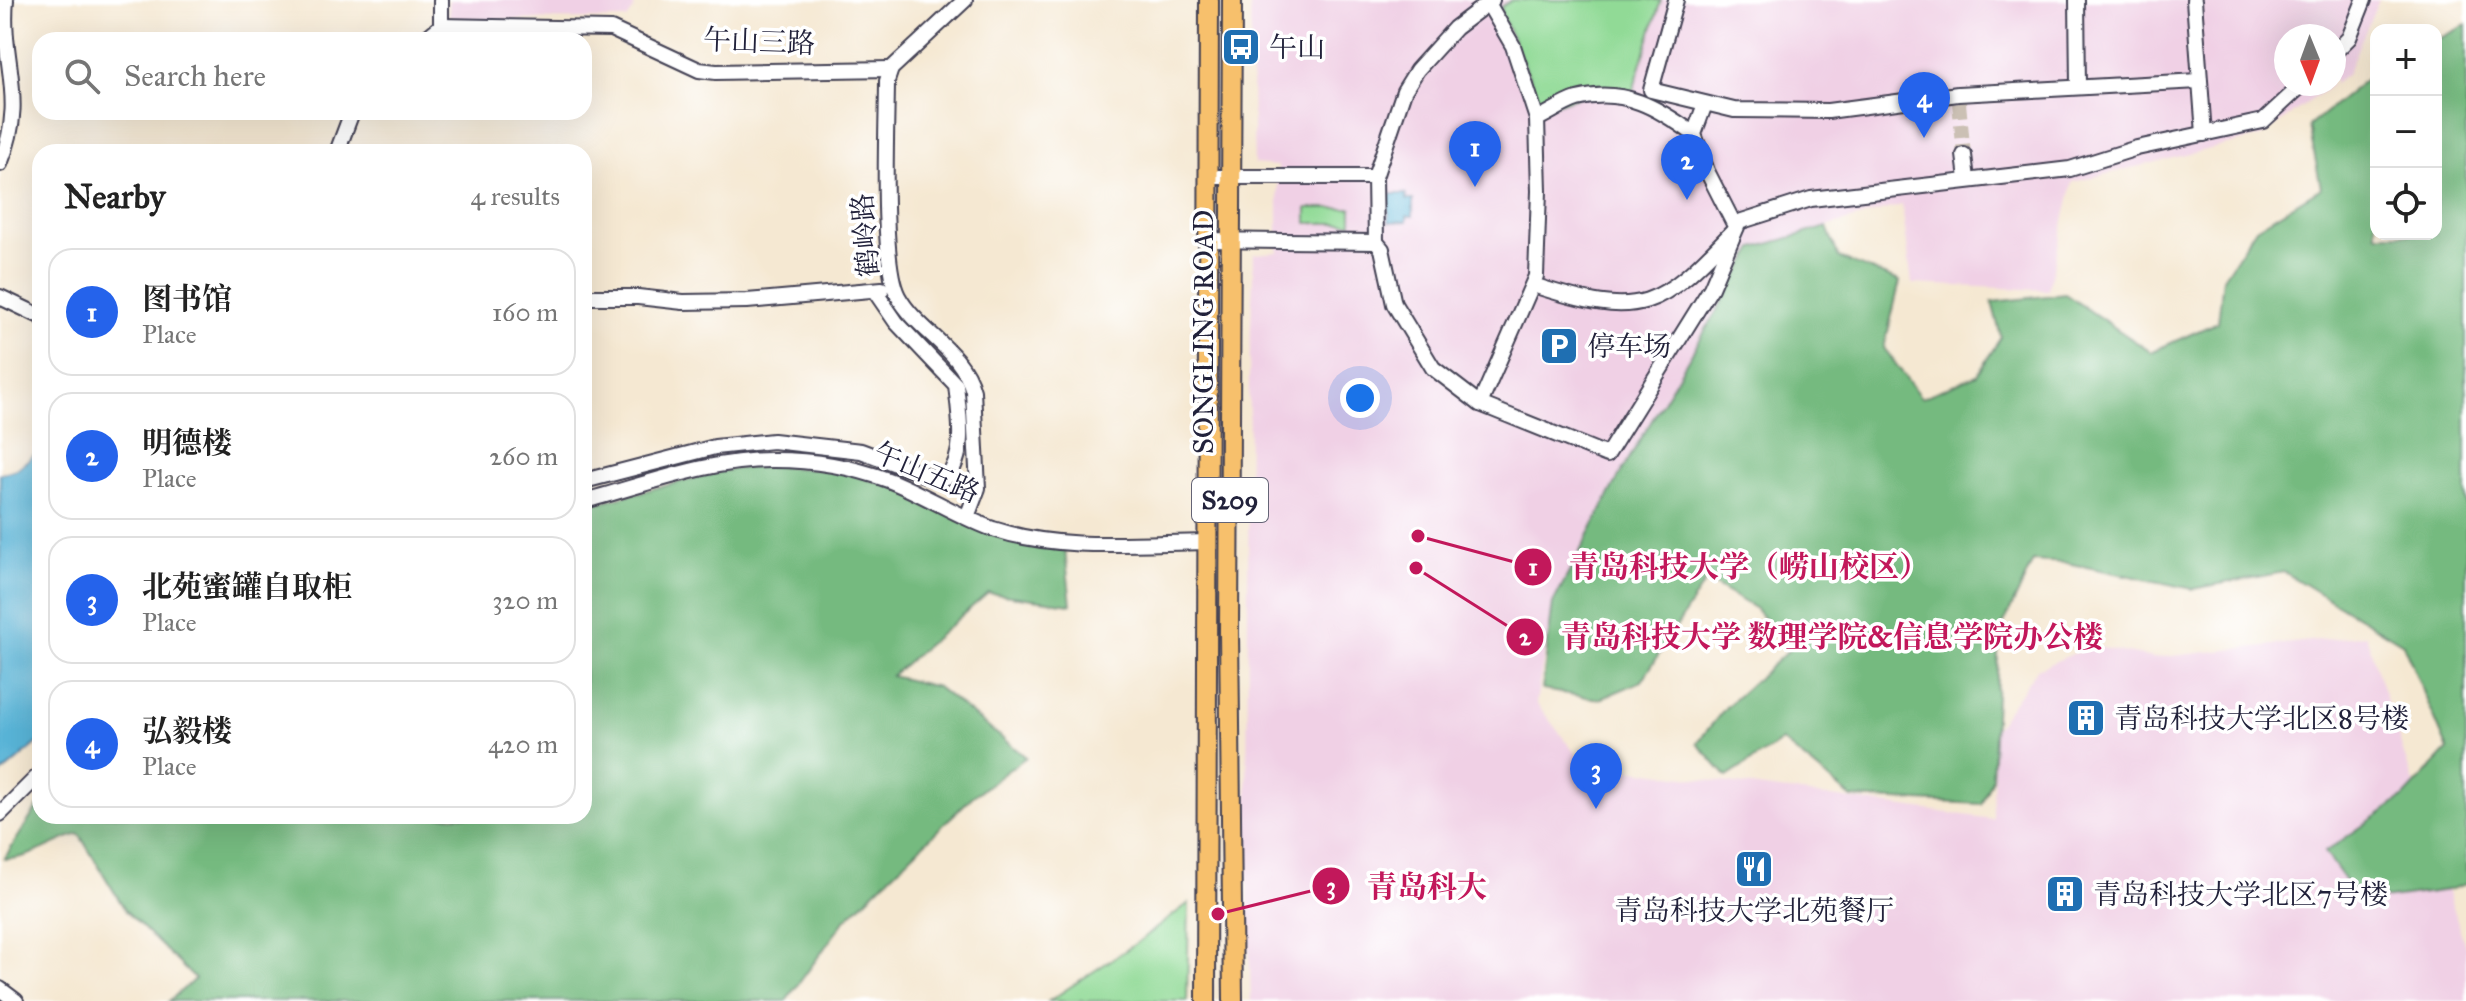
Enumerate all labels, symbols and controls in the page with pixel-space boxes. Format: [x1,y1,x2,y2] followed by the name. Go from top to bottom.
[702,22,816,61] street label: 午山三路
[2274,24,2346,96] north arrow
[2370,24,2442,240] map controls
[2370,24,2442,96] button: +
[1220,26,1262,68] bus stop icon: 午山
[1269,30,1325,65] place label: 午山
[32,32,592,120] search box
[60,54,104,98] icon: search
[124,58,266,94] text: Search here
[1898,72,1950,138] pin: 4
[2370,96,2442,168] button: −
[1449,121,1501,187] pin: 1
[1661,134,1713,200] pin: 2
[2370,168,2442,240] button: locate
[64,176,166,217] text: Nearby
[471,180,560,212] text: 4 results
[844,192,887,278] street label: 鹤岭路
[1186,210,1221,454] street label: SONGLING ROAD
[142,281,232,317] text: 图书馆
[87,296,97,328] text: 1
[492,296,558,328] text: 160 m
[142,318,197,350] text: Place
[1538,325,1580,367] parking icon: 停车场
[1587,329,1671,364] place label: 停车场
[1340,378,1380,418] your location
[142,425,232,461] text: 明德楼
[868,434,985,510] street label: 午山五路
[86,440,98,472] text: 2
[489,440,558,472] text: 260 m
[142,462,197,494] text: Place
[1192,478,1268,522] road number: S209
[1513,540,1945,594] callout: 青岛科技大学（崂山校区）
[1569,549,1929,585] text: 青岛科技大学（崂山校区）
[1528,552,1538,582] text: 1
[142,569,352,605] text: 北苑蜜罐自取柜
[87,584,97,616] text: 3
[492,584,558,616] text: 320 m
[142,606,197,638] text: Place
[1505,610,2119,664] callout: 青岛科技大学 数理学院&信息学院办公楼
[1561,619,2103,655] text: 青岛科技大学 数理学院&信息学院办公楼
[1519,622,1532,652] text: 2
[2065,697,2107,739] building icon: 青岛科技大学北区8号楼
[2114,701,2409,736] place label: 青岛科技大学北区8号楼
[142,713,232,749] text: 弘毅楼
[85,728,99,760] text: 4
[488,728,558,760] text: 420 m
[1570,743,1622,809] pin: 3
[142,750,197,782] text: Place
[1733,848,1775,890] restaurant icon: 青岛科技大学北苑餐厅
[1311,859,1503,913] callout: 青岛科大
[1367,869,1487,905] text: 青岛科大
[1326,871,1336,901] text: 3
[2044,873,2086,915] building icon: 青岛科技大学北区7号楼
[2093,877,2388,912] place label: 青岛科技大学北区7号楼
[1614,893,1894,928] place label: 青岛科技大学北苑餐厅

